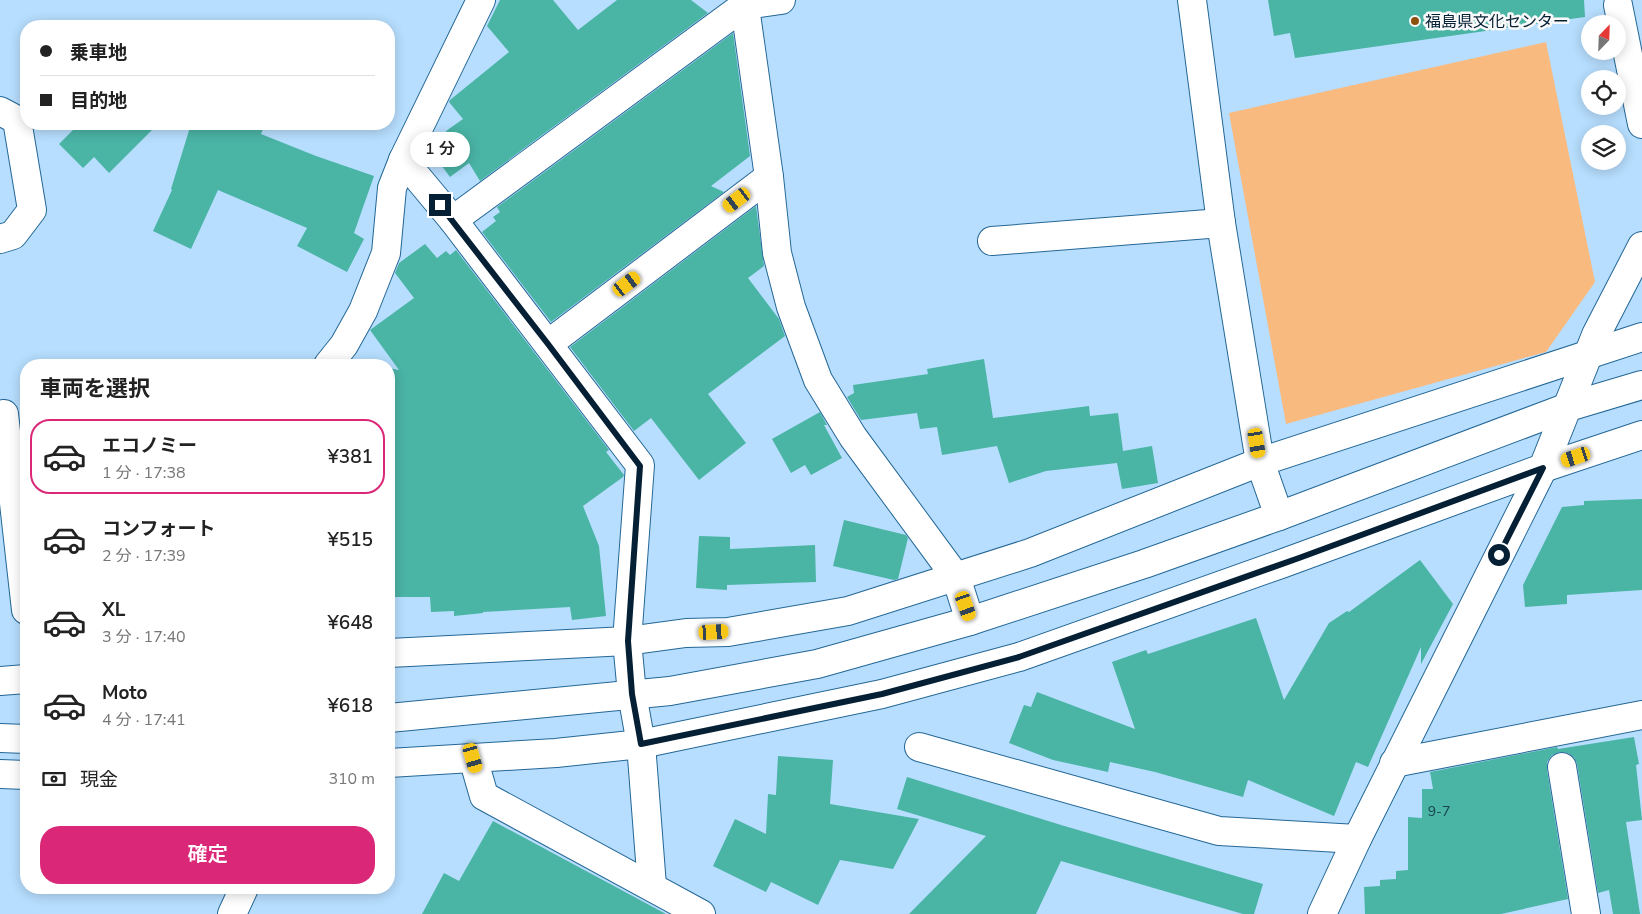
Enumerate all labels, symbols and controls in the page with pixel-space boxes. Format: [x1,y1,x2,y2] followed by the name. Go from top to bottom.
[1425,11,1569,33] place label: 福島県文化センター
[1409,15,1421,27] marker: 福島県文化センター
[1581,15,1626,60] north arrow
[1581,15,1626,170] map controls
[70,40,127,66] text: 乗車地
[1581,70,1626,115] button: locate
[70,88,127,114] text: 目的地
[1581,125,1626,170] button: layers
[410,132,470,168] callout: 1 分
[425,138,455,160] text: 1 分
[720,185,753,215] car
[429,194,451,216] route end
[610,269,643,299] car
[40,374,150,404] text: 車両を選択
[1247,427,1266,459] car
[102,433,197,459] text: エコノミー
[42,434,87,479] icon: car
[327,444,373,470] text: ¥381
[1559,445,1592,469] car
[102,462,186,484] text: 1 分 · 17:38
[102,516,215,542] text: コンフォート
[42,517,87,562] icon: car
[327,527,373,553] text: ¥515
[1488,544,1510,566] route start
[102,545,186,567] text: 2 分 · 17:39
[954,589,977,623] car
[102,597,125,623] text: XL
[42,600,87,645] icon: car
[327,610,373,636] text: ¥648
[698,624,729,640] car
[102,626,186,648] text: 3 分 · 17:40
[102,680,148,706] text: Moto
[42,683,87,728] icon: car
[327,693,373,719] text: ¥618
[102,709,186,731] text: 4 分 · 17:41
[461,742,484,774] car
[40,765,68,793] icon: cash
[80,767,118,793] text: 現金
[328,768,375,790] text: 310 m
[1428,802,1450,821] house number: 9-7
[40,826,375,884] button: 確定

